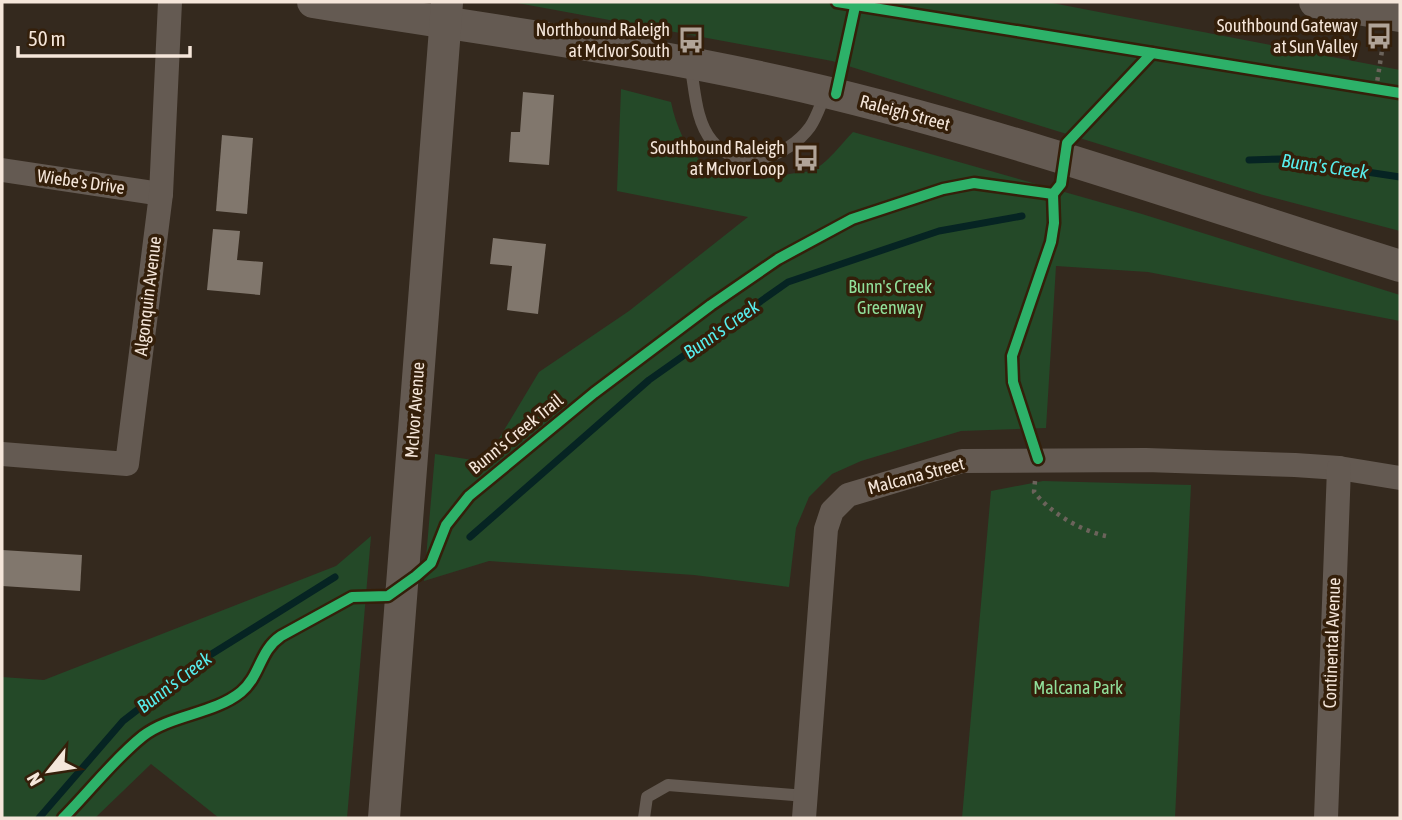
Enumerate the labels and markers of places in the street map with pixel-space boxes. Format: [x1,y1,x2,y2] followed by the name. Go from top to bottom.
[1217,15,1358,57] place label: Southbound Gateway at Sun Valley
[536,19,670,61] place label: Northbound Raleigh at McIvor South
[1364,21,1394,51] bus stop icon: Southbound Gateway at Sun Valley
[676,25,706,55] bus stop icon: Northbound Raleigh at McIvor South
[650,137,785,179] place label: Southbound Raleigh at McIvor Loop
[791,143,821,173] bus stop icon: Southbound Raleigh at McIvor Loop

